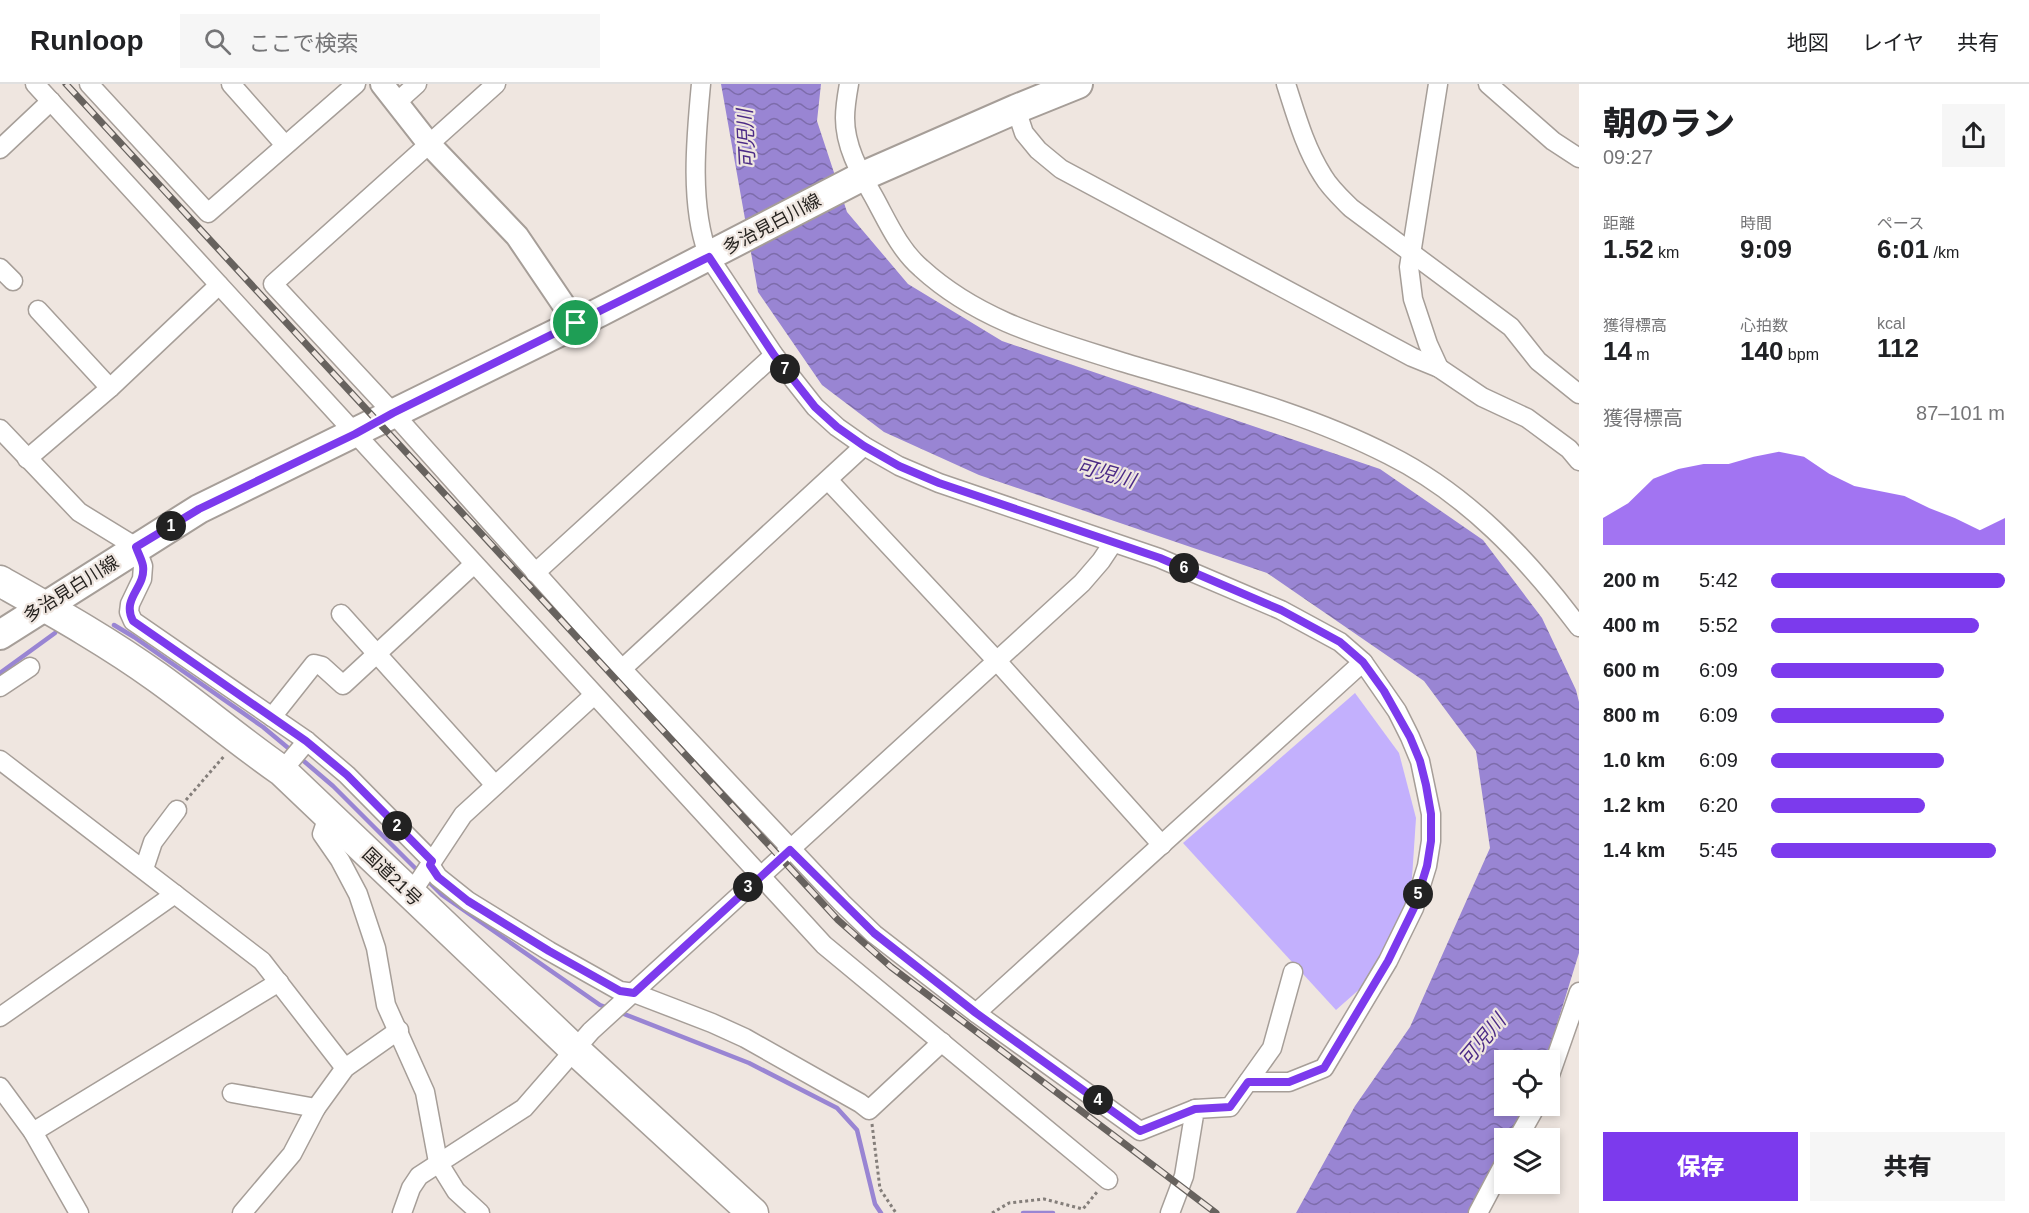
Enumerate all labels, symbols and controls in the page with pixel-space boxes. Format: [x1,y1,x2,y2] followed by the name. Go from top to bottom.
[180,14,600,68] search box
[30,25,144,56] text: Runloop
[201,25,234,58] icon: search
[249,31,359,56] text: ここで検索
[1787,31,1829,54] text: 地図
[1862,31,1924,54] text: レイヤ
[1957,31,1999,54] text: 共有
[1942,104,2005,167] button: share
[1603,105,1735,142] text: 朝のラン
[733,106,759,170] water label: 可児川
[1603,146,1653,168] text: 09:27
[720,190,824,258] street label: 多治見白川線
[1603,215,1635,232] text: 距離
[1740,215,1772,232] text: 時間
[1877,215,1924,232] text: ペース
[1603,234,1654,264] text: 1.52
[1740,234,1792,264] text: 9:09
[1877,234,1929,264] text: 6:01
[1654,244,1679,261] text: km
[1929,244,1959,261] text: /km
[550,297,601,348] pin
[559,306,592,339] icon: arrive
[1877,315,1905,332] text: kcal
[1603,317,1667,334] text: 獲得標高
[1740,317,1788,334] text: 心拍数
[1877,333,1919,363] text: 112
[1603,336,1632,366] text: 14
[1740,336,1783,366] text: 140
[1632,346,1650,363] text: m
[1783,346,1819,363] text: bpm
[770,354,800,384] pin: 7
[781,360,789,377] text: 7
[1916,402,2005,424] text: 87–101 m
[1603,407,1683,429] text: 獲得標高
[1074,454,1140,492] water label: 可児川
[156,511,186,541] pin: 1
[167,517,175,534] text: 1
[20,552,122,626] street label: 多治見白川線
[1169,553,1199,583] pin: 6
[1180,559,1188,576] text: 6
[1603,569,1660,591] text: 200 m
[1699,569,1738,591] text: 5:42
[1603,614,1660,636] text: 400 m
[1699,614,1738,636] text: 5:52
[1603,659,1660,681] text: 600 m
[1699,659,1738,681] text: 6:09
[1603,704,1660,726] text: 800 m
[1699,704,1738,726] text: 6:09
[1603,749,1665,771] text: 1.0 km
[1699,749,1738,771] text: 6:09
[1603,794,1665,816] text: 1.2 km
[1699,794,1738,816] text: 6:20
[382,811,412,841] pin: 2
[393,817,401,834] text: 2
[1603,839,1665,861] text: 1.4 km
[1699,839,1738,861] text: 5:45
[358,844,426,910] street label: 国道21号
[733,872,763,902] pin: 3
[744,878,752,895] text: 3
[1403,879,1433,909] pin: 5
[1414,885,1422,902] text: 5
[1454,1008,1511,1070] water label: 可児川
[1494,1050,1560,1194] map controls
[1494,1050,1560,1116] button: locate
[1083,1085,1113,1115] pin: 4
[1094,1091,1102,1108] text: 4
[1494,1128,1560,1194] button: layers
[1603,1132,1798,1201] button: 保存
[1810,1132,2005,1201] button: 共有

